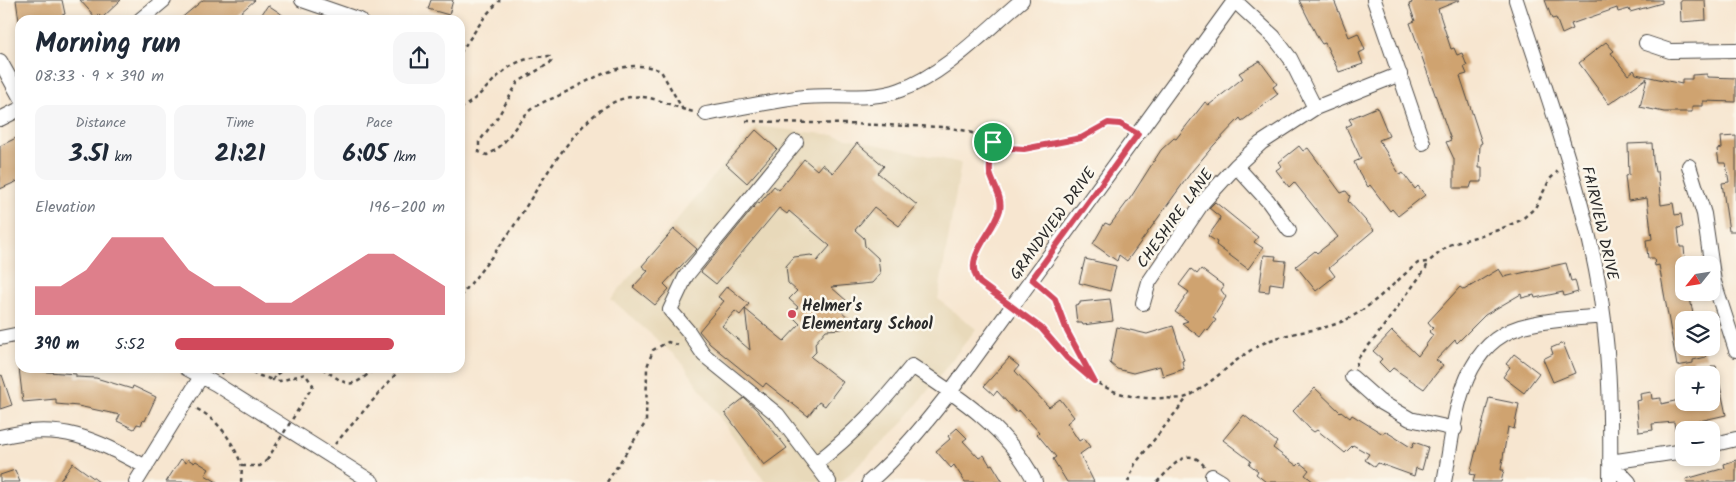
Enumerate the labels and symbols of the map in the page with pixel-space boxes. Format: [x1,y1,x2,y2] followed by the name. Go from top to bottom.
[972,121,1014,163] pin
[1004,162,1103,286] street label: GRANDVIEW DRIVE
[1131,163,1220,274] street label: CHESHIRE LANE
[1574,164,1625,284] street label: FAIRVIEW DRIVE
[1675,256,1720,301] north arrow
[802,294,934,337] place label: Helmer's Elementary School
[786,308,798,320] marker: Helmer's Elementary School

